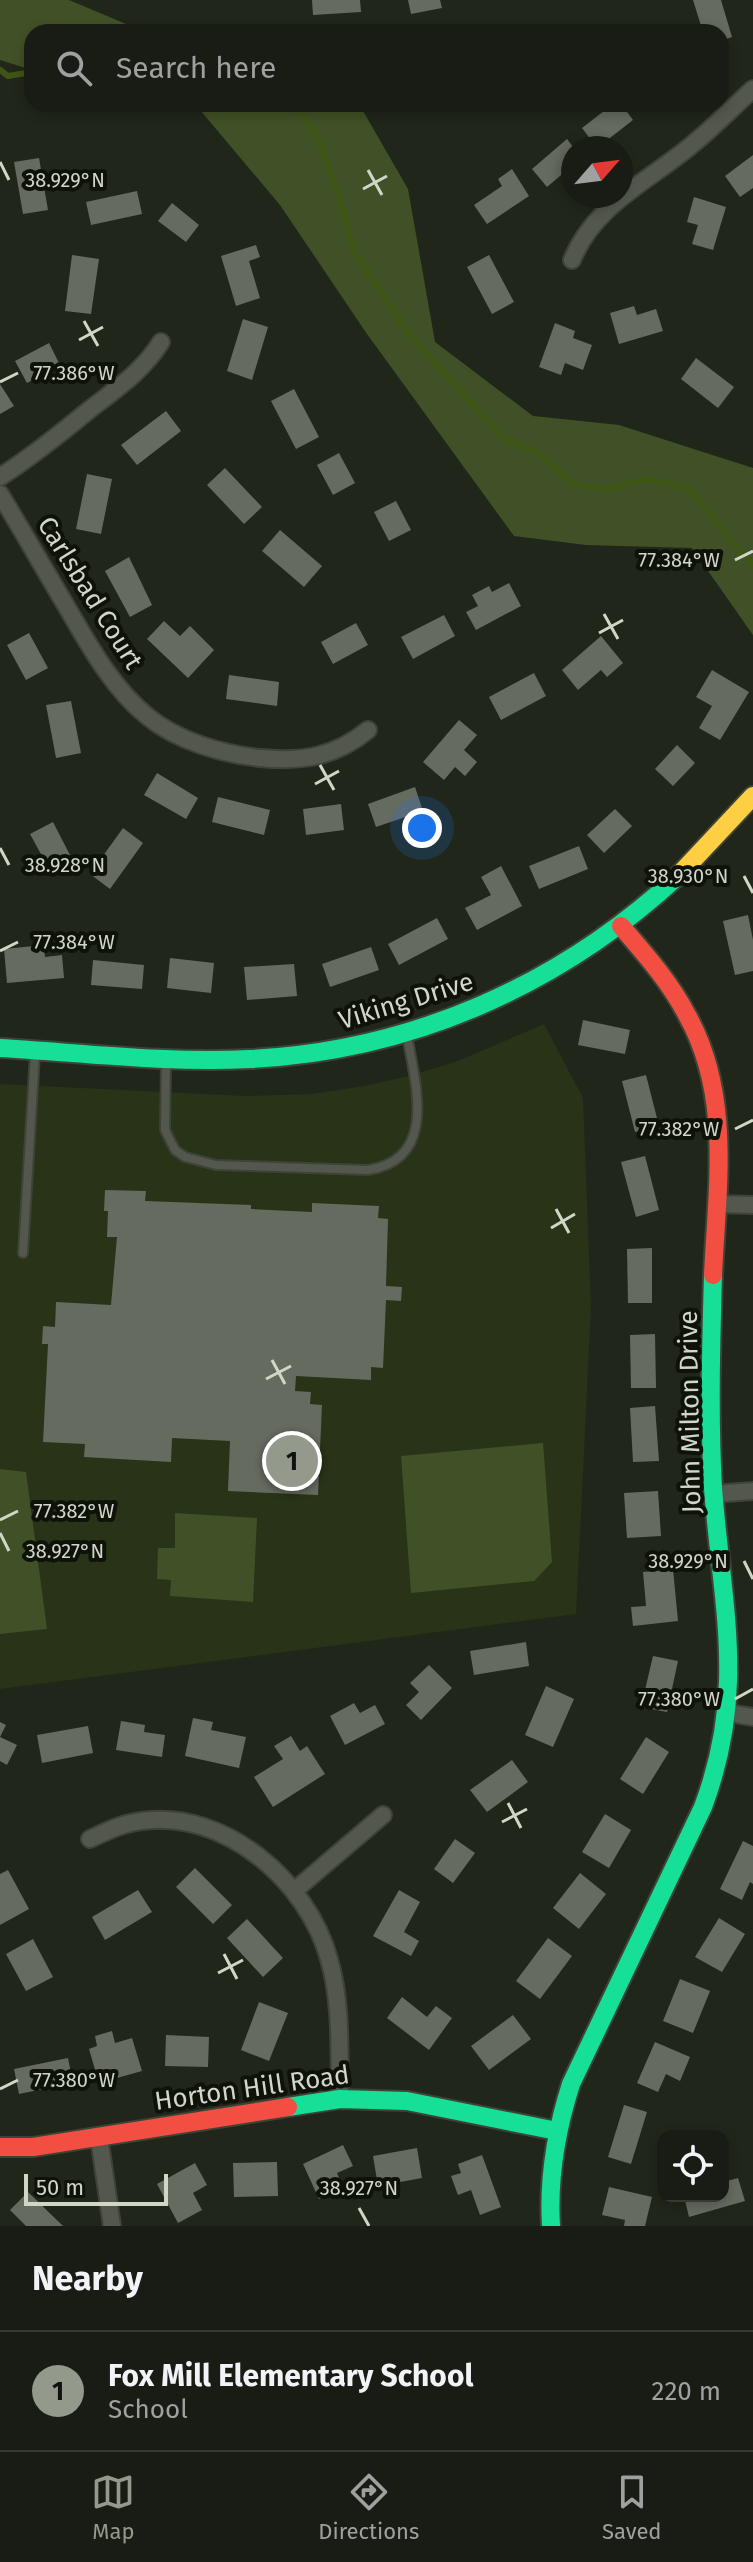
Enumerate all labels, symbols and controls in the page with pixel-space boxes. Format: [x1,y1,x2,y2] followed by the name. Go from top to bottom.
[24,24,729,112] search box
[52,46,96,90] icon: search
[116,50,276,86] text: Search here
[561,136,633,208] north arrow
[25,168,105,192] text: 38.929°N
[33,361,115,385] text: 77.386°W
[31,511,150,675] street label: Carlsbad Court
[638,548,720,572] text: 77.384°W
[402,808,442,848] your location
[25,853,105,877] text: 38.928°N
[648,864,728,888] text: 38.930°N
[33,930,115,954] text: 77.384°W
[335,966,477,1036] street label: Viking Drive
[639,1117,720,1141] text: 77.382°W
[673,1310,707,1514] street label: John Milton Drive
[266,1431,318,1491] pin: 1
[34,1499,115,1523] text: 77.382°W
[26,1539,104,1563] text: 38.927°N
[648,1549,728,1573] text: 38.929°N
[638,1687,720,1711] text: 77.380°W
[153,2059,351,2117] street label: Horton Hill Road
[33,2068,115,2092] text: 77.380°W
[657,2130,729,2202] map controls
[657,2130,729,2202] button: locate
[24,2170,168,2206] scale bar
[36,2174,84,2201] text: 50 m
[320,2176,398,2200] text: 38.927°N
[32,2258,143,2299] text: Nearby
[108,2358,473,2394] text: Fox Mill Elementary School
[52,2376,64,2407] text: 1
[652,2376,721,2407] text: 220 m
[108,2394,188,2425] text: School
[91,2470,135,2545] tab: Map
[318,2470,419,2545] tab: Directions
[602,2470,662,2545] tab: Saved

